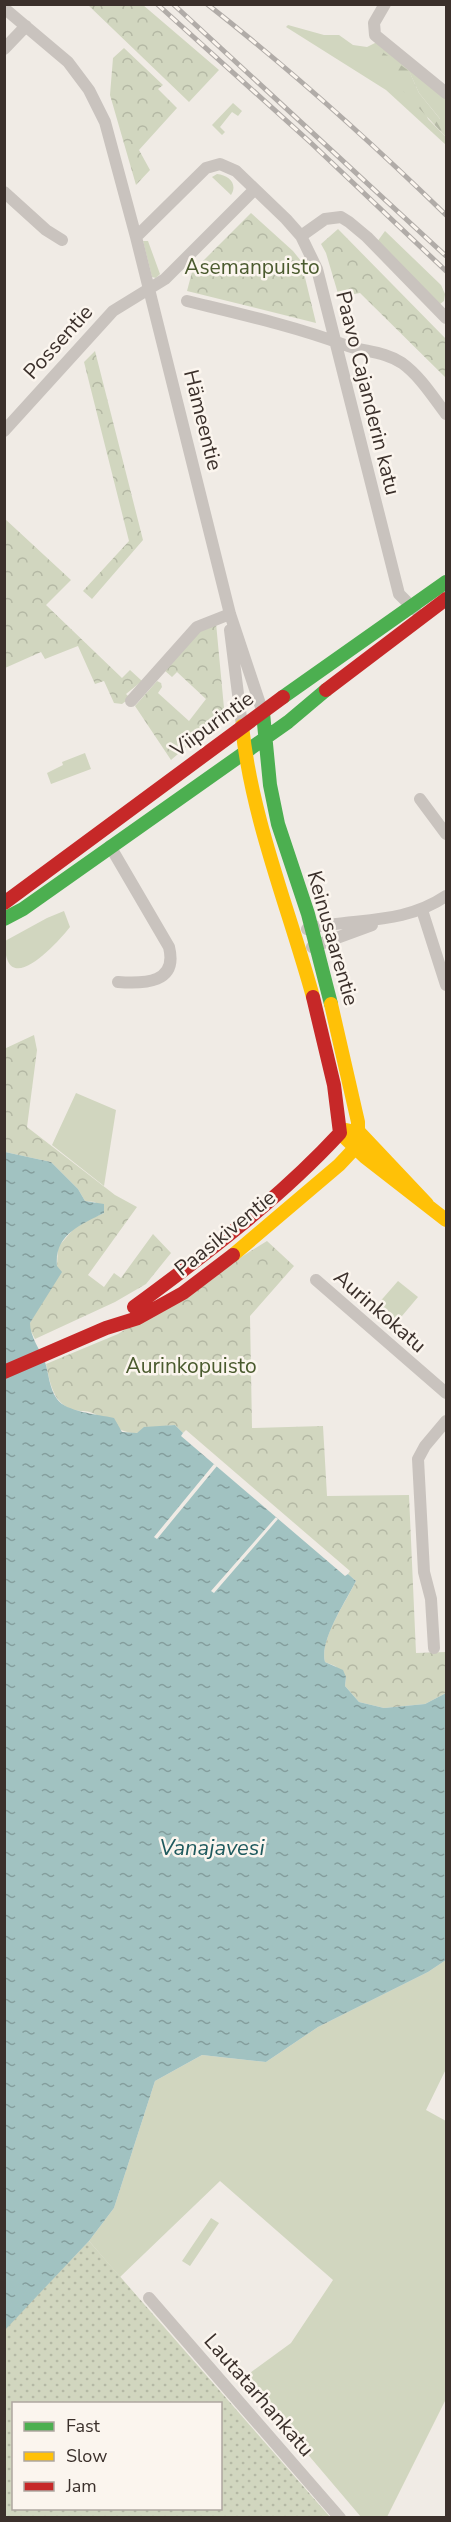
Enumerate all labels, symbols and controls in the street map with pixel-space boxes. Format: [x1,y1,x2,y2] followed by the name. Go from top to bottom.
[184,253,320,281] park label: Asemanpuisto
[329,288,407,498] street label: Paavo Cajanderin katu
[17,299,99,385] street label: Possentie
[177,367,229,473] street label: Hämeentie
[164,684,259,764] street label: Viipurintie
[300,867,366,1009] street label: Keinusaarentie
[169,1184,281,1282] street label: Paasikiventie
[328,1263,432,1359] street label: Aurinkokatu
[125,1352,257,1380] park label: Aurinkopuisto
[159,1833,265,1863] water label: Vanajavesi
[198,2328,320,2462] street label: Lautatarhankatu
[12,2402,222,2510] legend
[66,2414,101,2438] text: Fast
[66,2444,107,2468] text: Slow
[65,2474,97,2498] text: Jam

